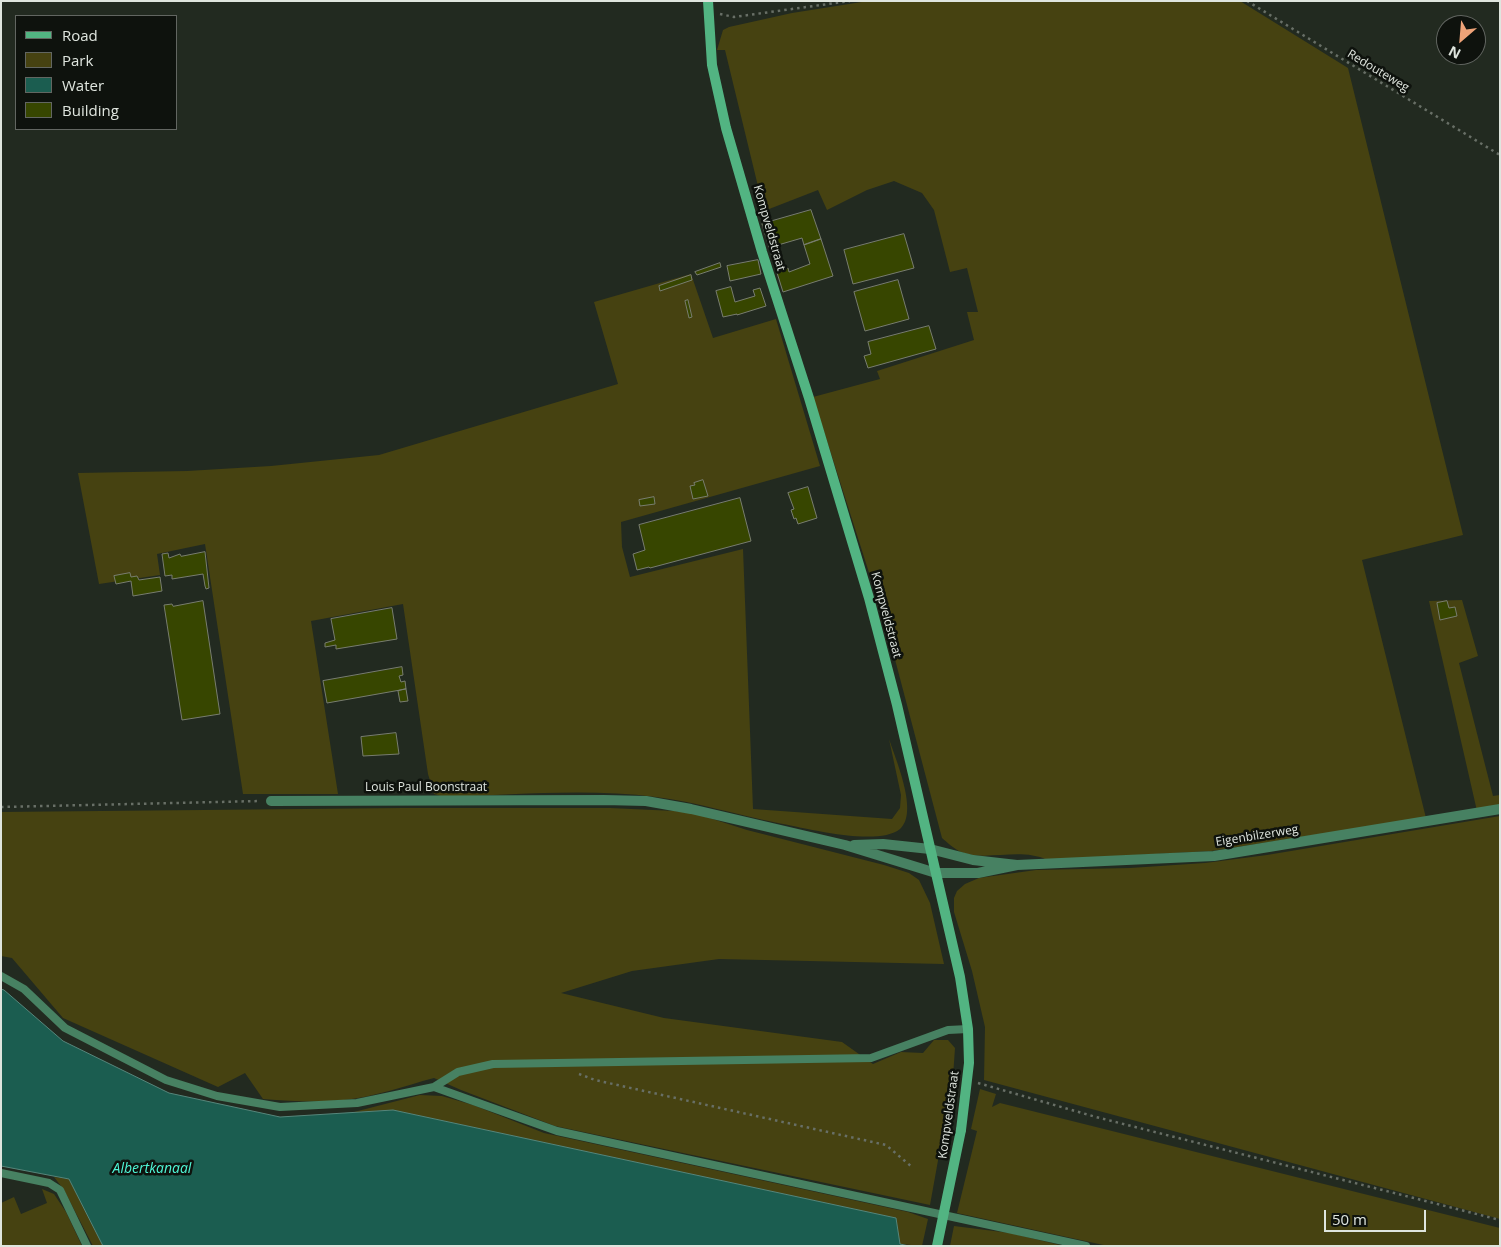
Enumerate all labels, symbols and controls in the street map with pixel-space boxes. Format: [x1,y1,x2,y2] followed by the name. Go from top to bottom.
[15,15,178,130] legend
[1436,15,1486,65] north arrow
[62,25,98,45] text: Road
[1445,42,1464,64] text: N
[1344,47,1412,95] street label: Redouteweg
[62,50,93,70] text: Park
[62,75,104,95] text: Water
[62,100,119,120] text: Building
[750,183,788,273] street label: Kompveldstraat
[868,570,904,660] street label: Kompveldstraat
[365,781,487,795] street label: Louis Paul Boonstraat
[1215,822,1299,850] street label: Eigenbilzerweg
[936,1070,962,1160] street label: Kompveldstraat
[113,1161,191,1177] water label: Albertkanaal
[1326,1200,1428,1232] scale bar
[1332,1209,1367,1229] text: 50 m

